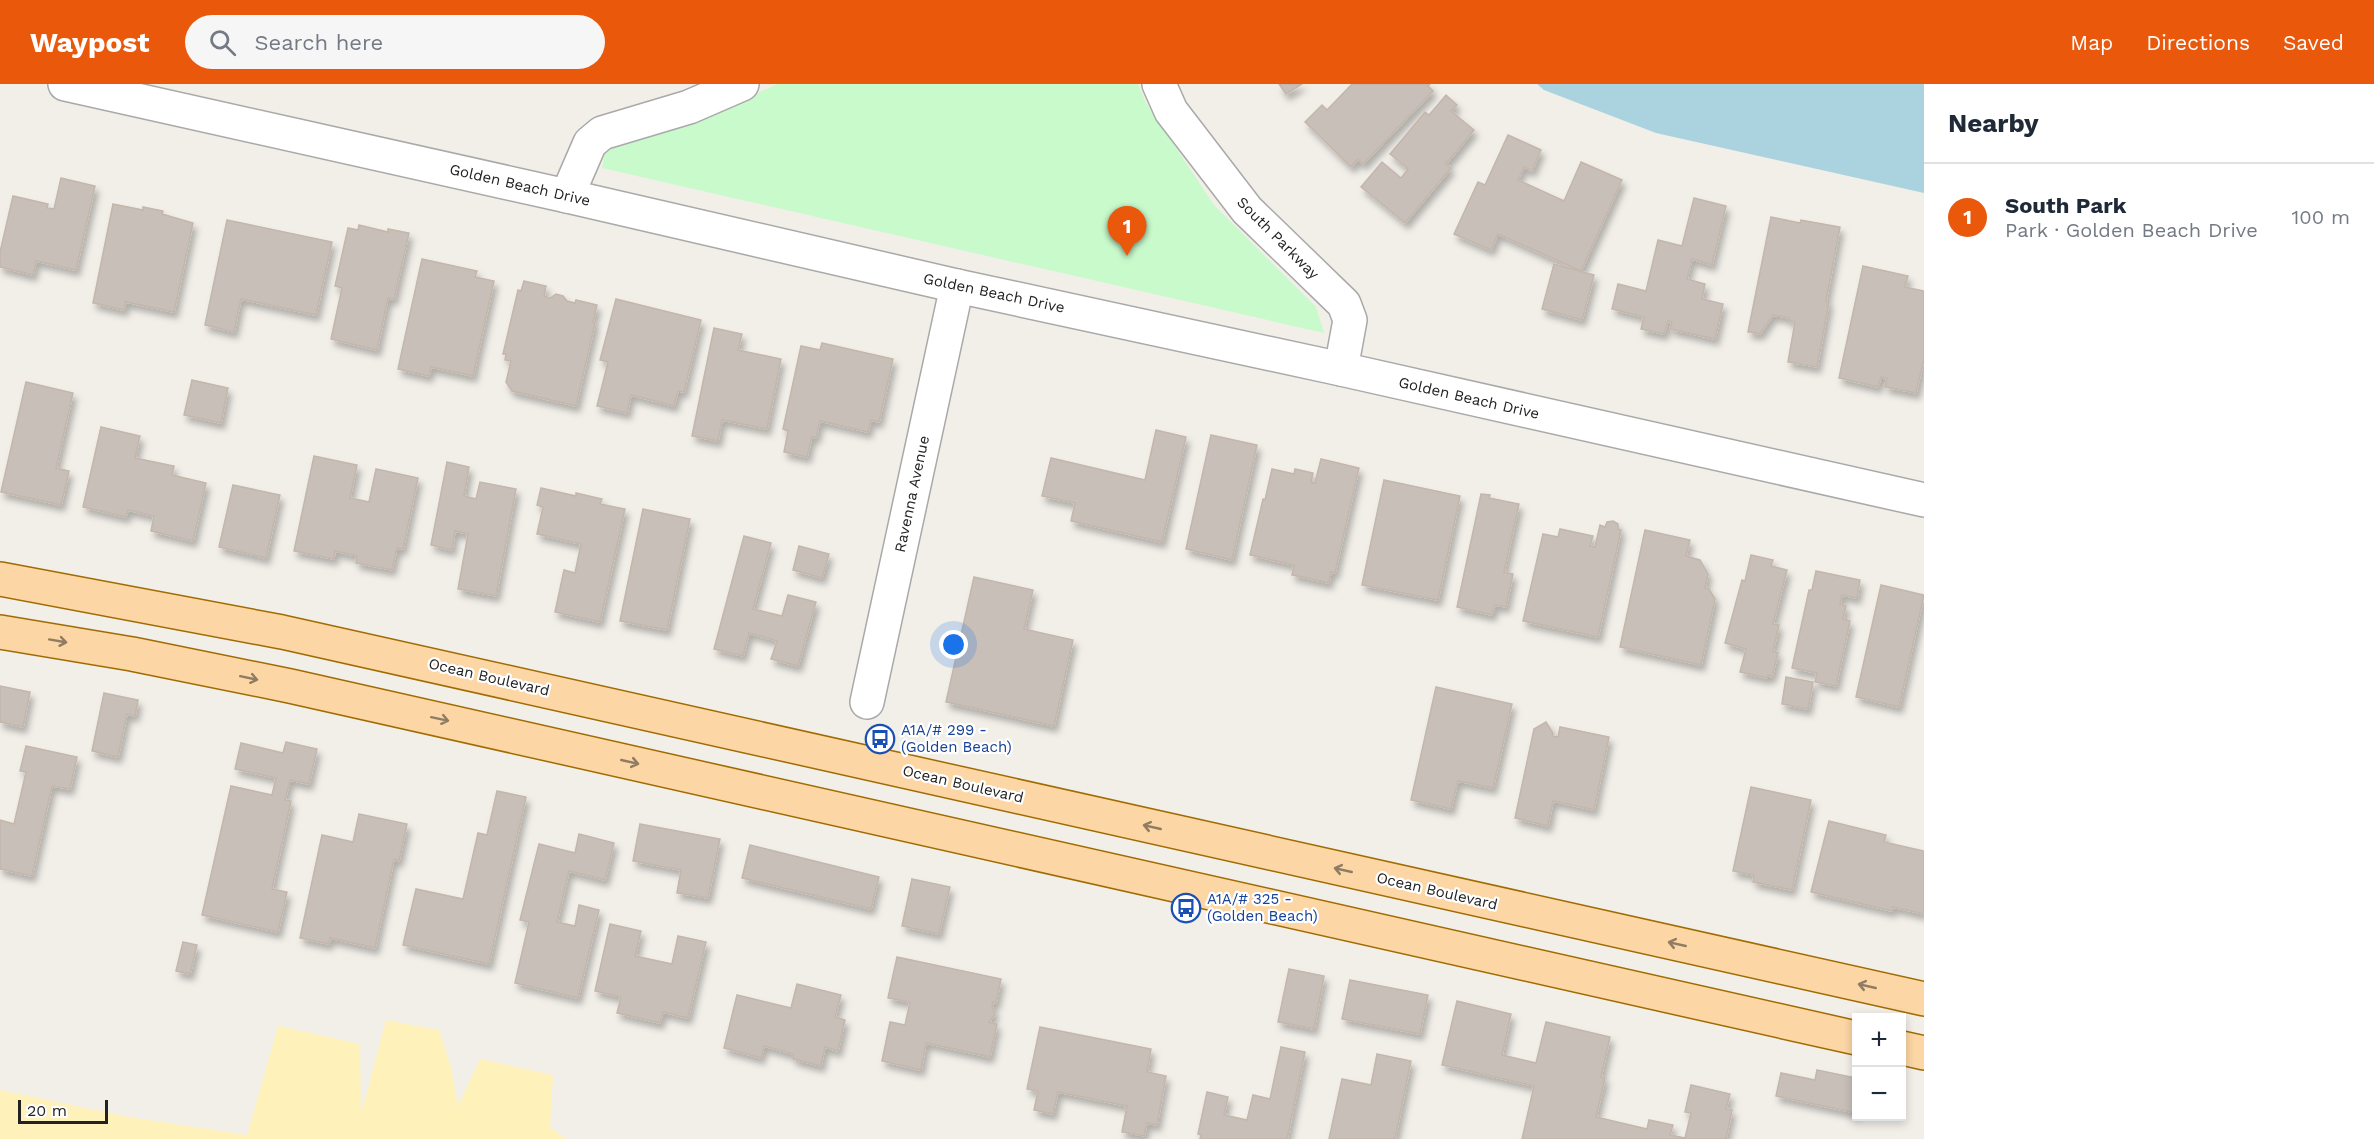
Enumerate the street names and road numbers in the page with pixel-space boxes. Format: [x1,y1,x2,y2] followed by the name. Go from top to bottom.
[448,160,592,210] street label: Golden Beach Drive
[1233,193,1323,283] street label: South Parkway
[922,269,1066,317] street label: Golden Beach Drive
[1397,373,1541,423] street label: Golden Beach Drive
[891,434,933,554] street label: Ravenna Avenue
[427,654,551,700] street label: Ocean Boulevard
[901,761,1025,807] street label: Ocean Boulevard
[1375,868,1499,914] street label: Ocean Boulevard

